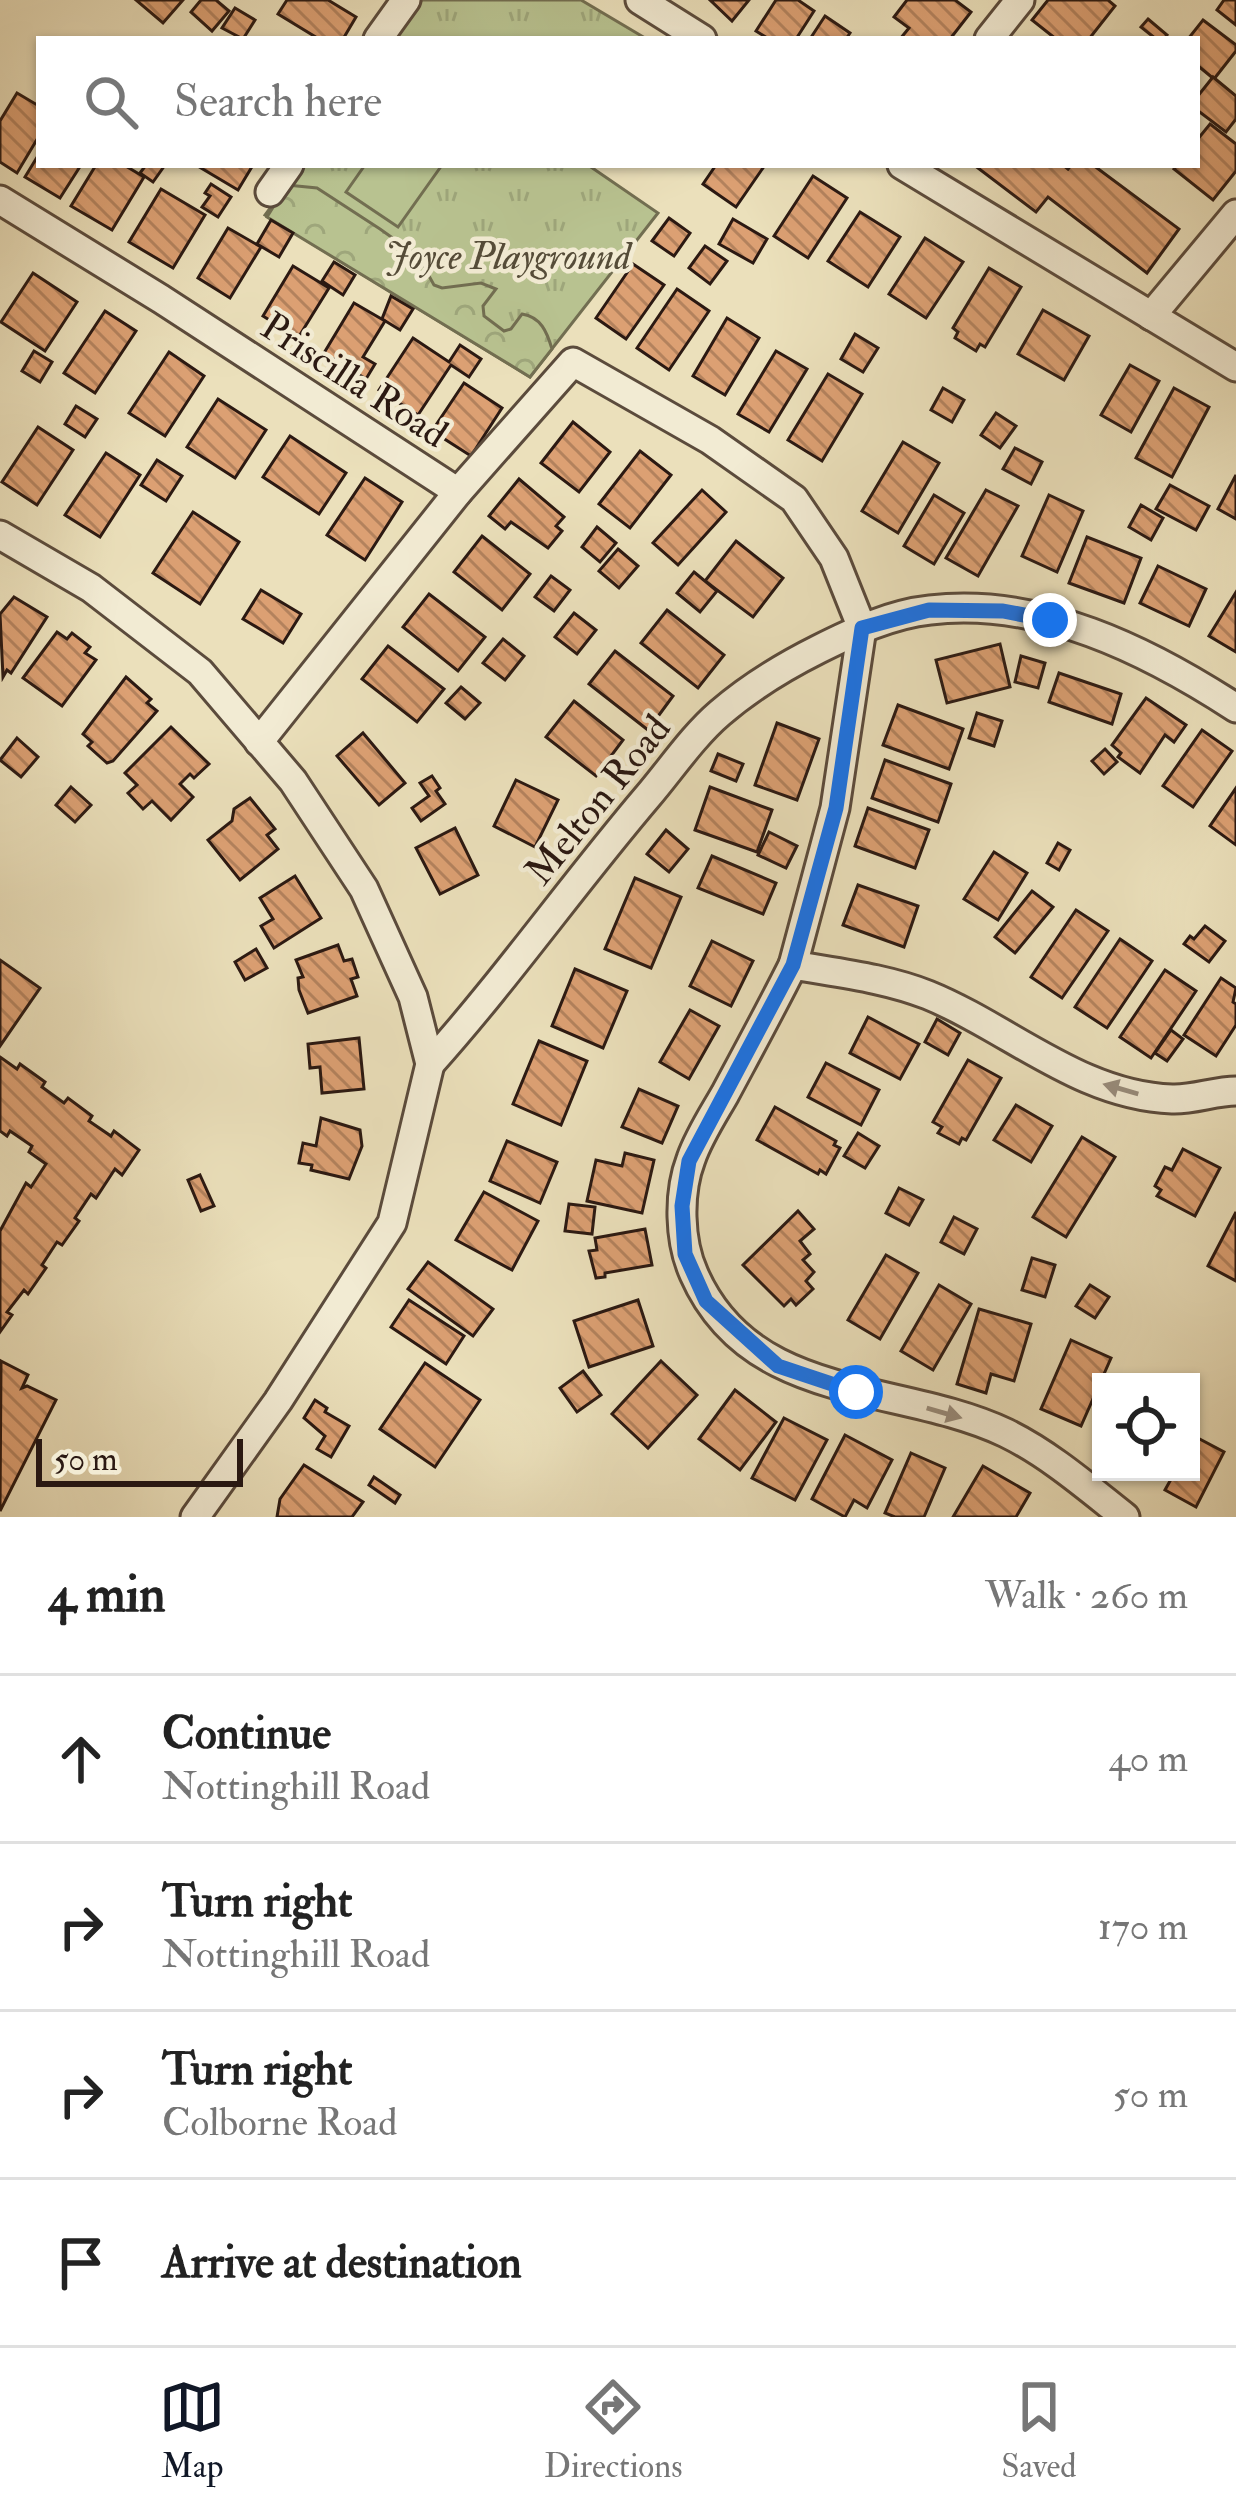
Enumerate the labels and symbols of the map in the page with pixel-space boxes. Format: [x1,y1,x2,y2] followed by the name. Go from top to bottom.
[385,232,634,281] park label: Joyce Playground
[252,302,457,459] street label: Priscilla Road
[1023,593,1077,647] route end
[515,705,681,895] street label: Melton Road
[1102,1078,1139,1097] one-way arrow
[829,1365,883,1419] route start
[926,1405,963,1424] one-way arrow
[36,1433,243,1486] scale bar

